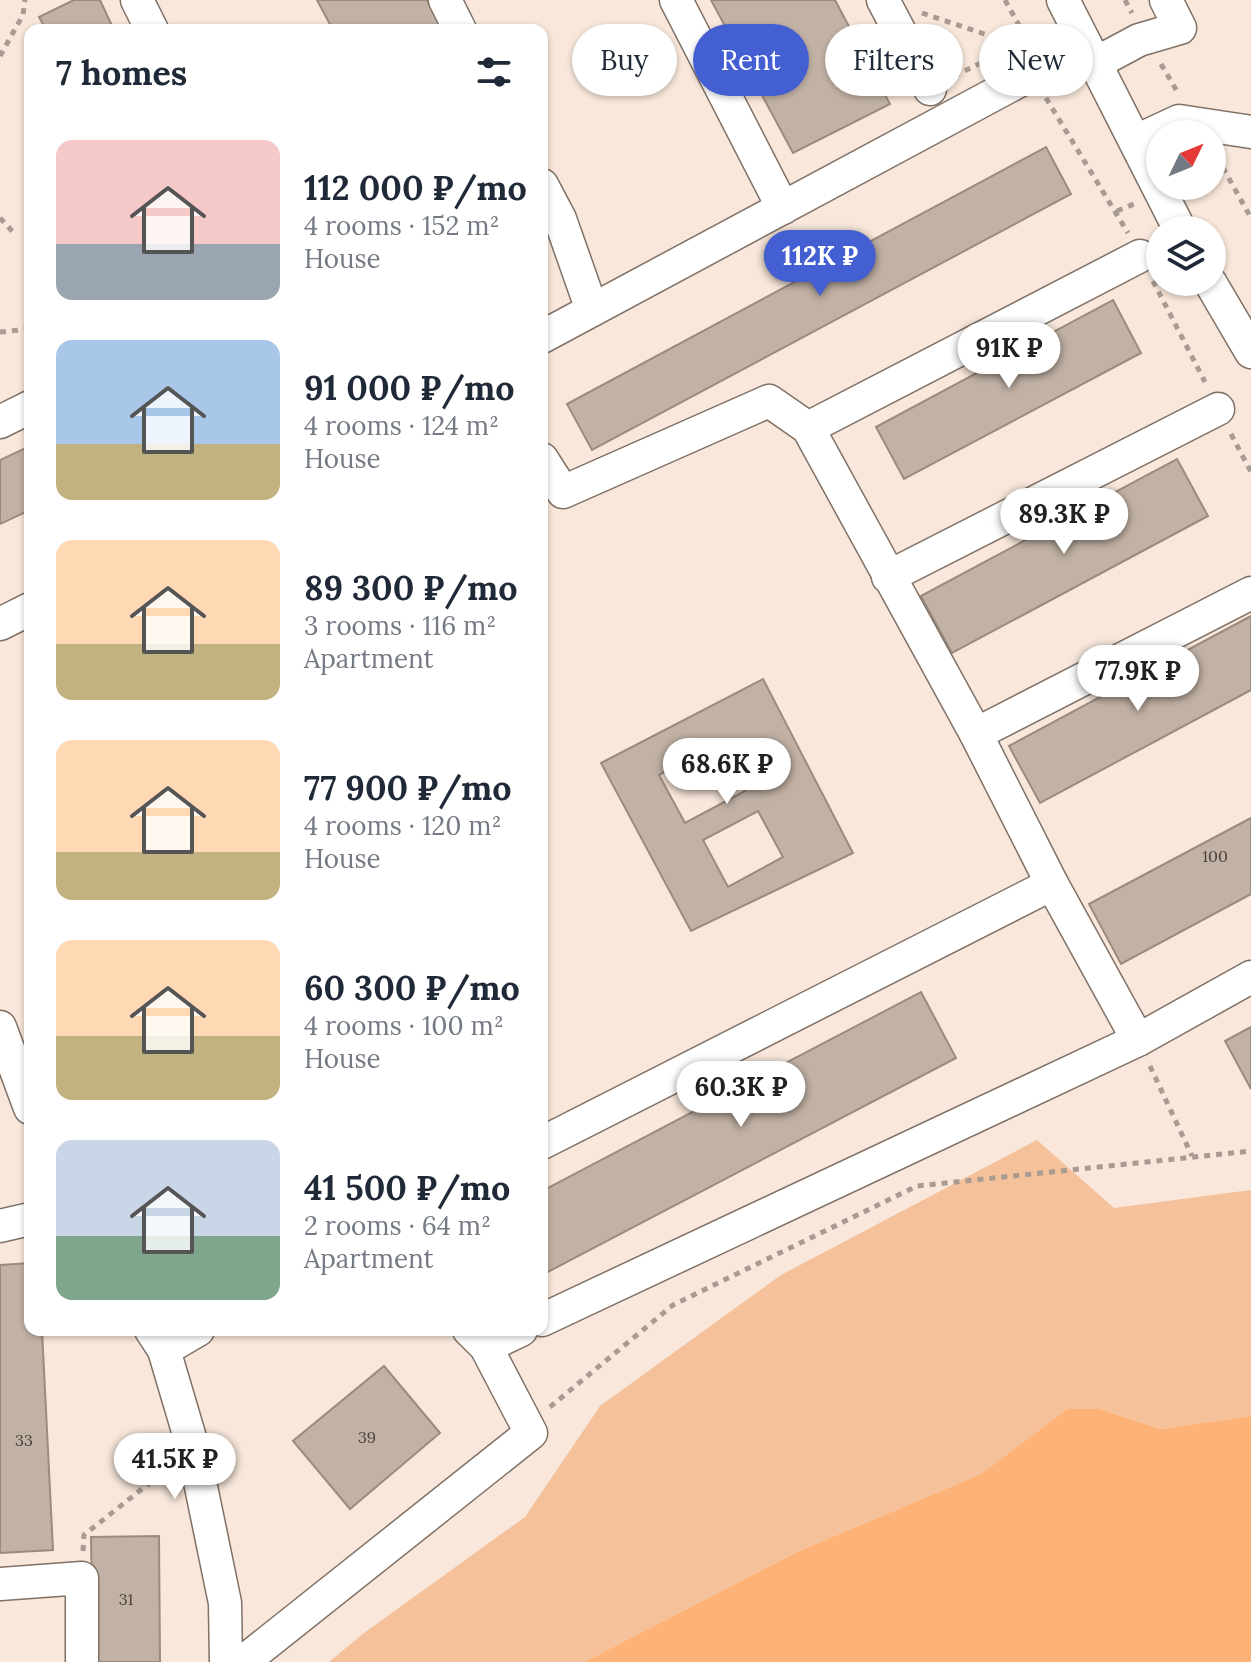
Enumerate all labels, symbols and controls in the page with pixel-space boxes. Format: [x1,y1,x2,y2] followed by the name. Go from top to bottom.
[572,24,677,96] chip: Buy
[693,24,809,96] chip: Rent
[825,24,963,96] chip: Filters
[979,24,1093,96] chip: New
[472,50,516,94] icon: filters
[56,51,187,94] text: 7 homes
[1146,120,1226,200] north arrow
[1146,120,1226,296] map controls
[304,166,527,209] text: 112 000 ₽/mo
[120,172,216,268] icon: home
[304,209,500,242] text: 4 rooms · 152 m²
[1146,216,1226,296] button: layers
[755,230,885,298] pin: 112K ₽
[782,239,858,272] text: 112K ₽
[304,242,381,275] text: House
[953,322,1065,390] pin: 91K ₽
[976,331,1042,364] text: 91K ₽
[304,366,514,409] text: 91 000 ₽/mo
[120,372,216,468] icon: home
[304,409,499,442] text: 4 rooms · 124 m²
[304,442,381,475] text: House
[990,488,1138,556] pin: 89.3K ₽
[1018,497,1110,530] text: 89.3K ₽
[304,566,518,609] text: 89 300 ₽/mo
[120,572,216,668] icon: home
[304,609,496,642] text: 3 rooms · 116 m²
[304,642,434,675] text: Apartment
[1064,645,1212,713] pin: 77.9K ₽
[1095,654,1181,687] text: 77.9K ₽
[653,738,801,806] pin: 68.6K ₽
[681,747,773,780] text: 68.6K ₽
[304,766,511,809] text: 77 900 ₽/mo
[120,772,216,868] icon: home
[304,809,502,842] text: 4 rooms · 120 m²
[304,842,381,875] text: House
[1202,846,1228,866] house number: 100
[304,966,520,1009] text: 60 300 ₽/mo
[120,972,216,1068] icon: home
[304,1009,504,1042] text: 4 rooms · 100 m²
[304,1042,381,1075] text: House
[667,1061,815,1129] pin: 60.3K ₽
[694,1070,788,1103] text: 60.3K ₽
[304,1166,510,1209] text: 41 500 ₽/mo
[120,1172,216,1268] icon: home
[304,1209,491,1242] text: 2 rooms · 64 m²
[304,1242,434,1275] text: Apartment
[358,1427,376,1447] house number: 39
[15,1430,33,1450] house number: 33
[101,1433,249,1501] pin: 41.5K ₽
[132,1442,218,1475] text: 41.5K ₽
[119,1589,134,1609] house number: 31

